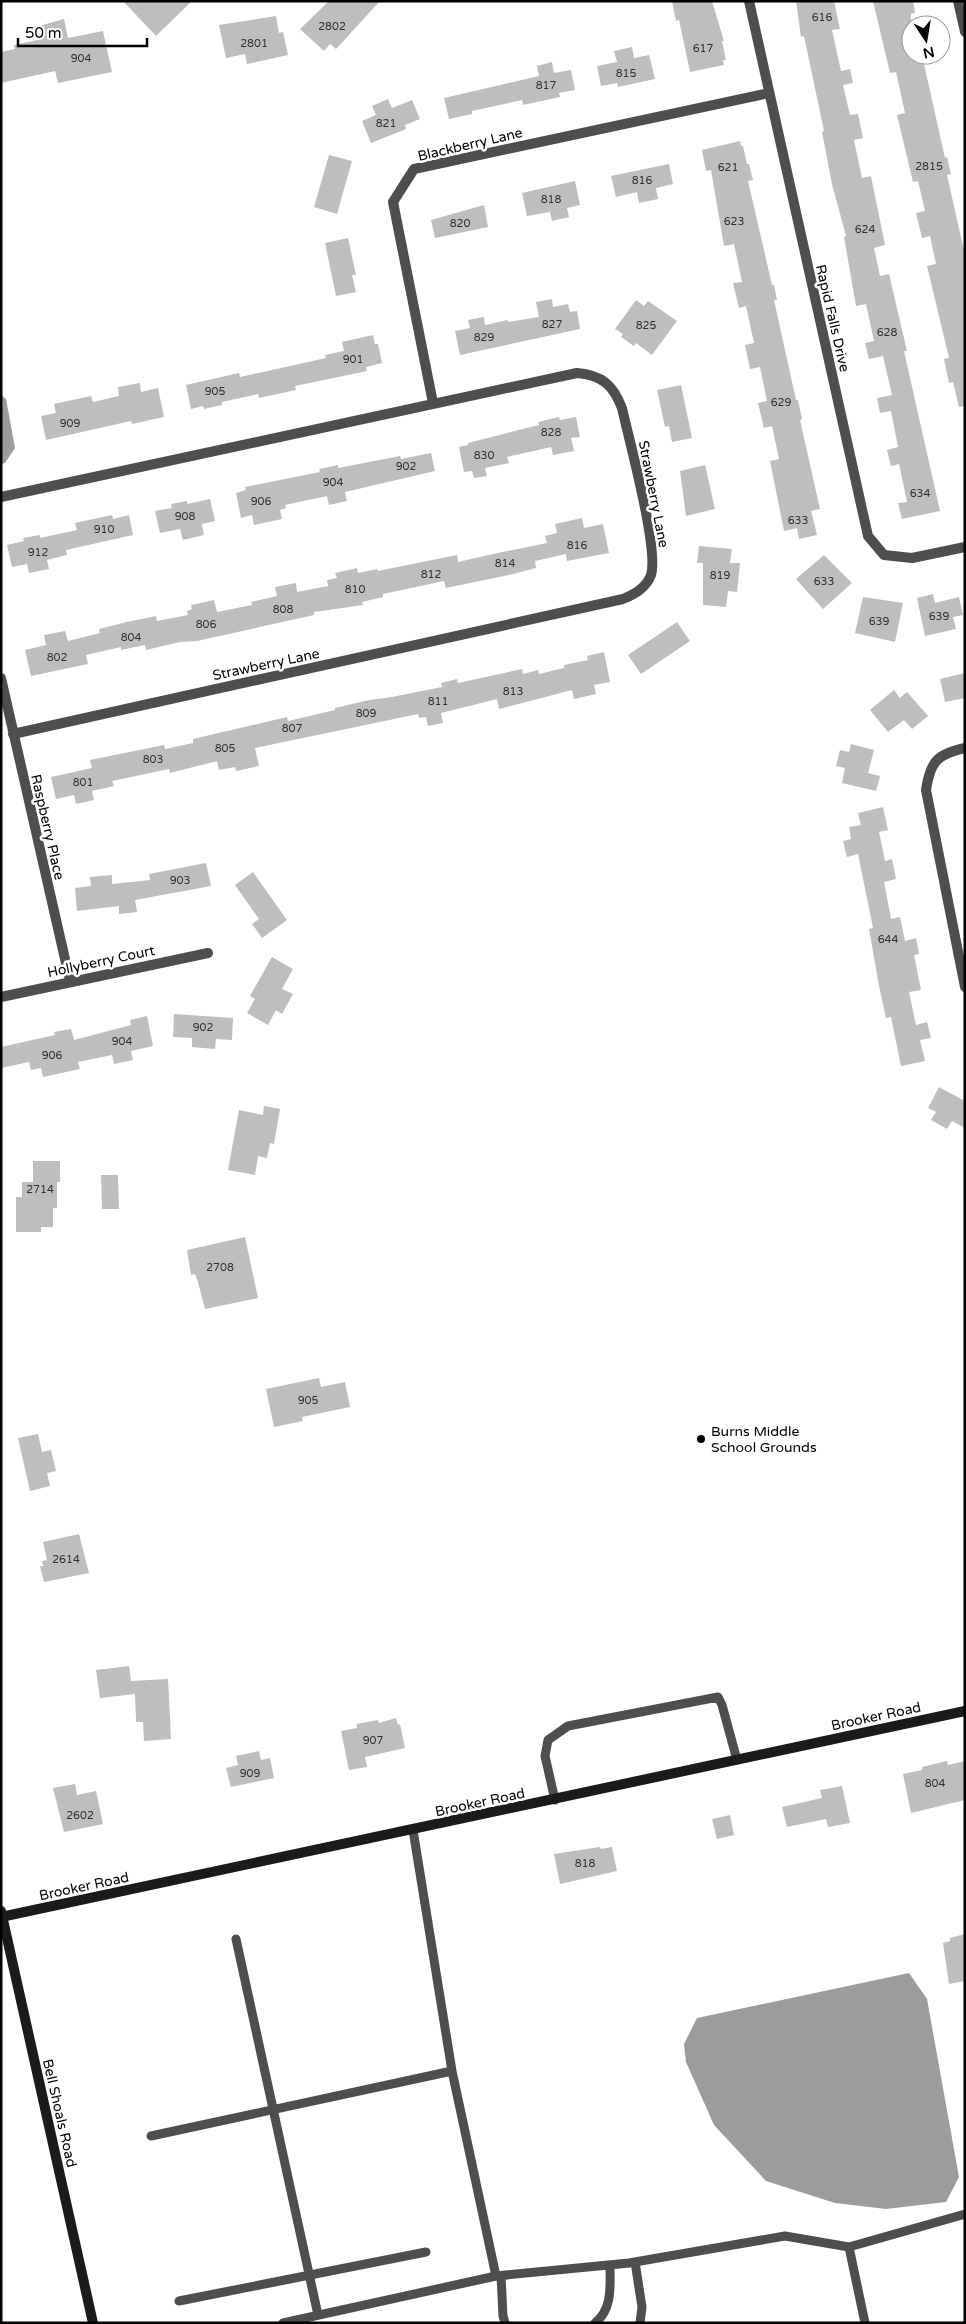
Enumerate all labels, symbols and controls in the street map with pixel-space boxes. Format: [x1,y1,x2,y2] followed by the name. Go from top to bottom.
[812,11,832,24] house number: 616
[18,15,146,47] scale bar
[901,15,951,65] north arrow
[318,20,346,33] house number: 2802
[25,24,62,42] text: 50 m
[240,37,268,50] house number: 2801
[693,42,713,55] house number: 617
[921,43,936,62] text: N
[71,52,91,65] house number: 904
[616,67,636,80] house number: 815
[536,79,556,92] house number: 817
[376,117,396,130] house number: 821
[416,124,524,165] street label: Blackberry Lane
[915,160,943,173] house number: 2815
[718,161,738,174] house number: 621
[632,174,652,187] house number: 816
[541,193,561,206] house number: 818
[724,215,744,228] house number: 623
[450,217,470,230] house number: 820
[855,223,875,236] house number: 624
[812,263,853,374] street label: Rapid Falls Drive
[542,318,562,331] house number: 827
[636,319,656,332] house number: 825
[877,326,897,339] house number: 628
[474,331,494,344] house number: 829
[343,353,363,366] house number: 901
[205,385,225,398] house number: 905
[771,396,791,409] house number: 629
[60,417,80,430] house number: 909
[541,426,561,439] house number: 828
[635,439,672,549] street label: Strawberry Lane
[474,449,494,462] house number: 830
[396,460,416,473] house number: 902
[323,476,343,489] house number: 904
[910,487,930,500] house number: 634
[251,495,271,508] house number: 906
[175,510,195,523] house number: 908
[788,514,808,527] house number: 633
[94,523,114,536] house number: 910
[567,539,587,552] house number: 816
[28,546,48,559] house number: 912
[495,557,515,570] house number: 814
[421,568,441,581] house number: 812
[710,569,730,582] house number: 819
[814,575,834,588] house number: 633
[345,583,365,596] house number: 810
[273,603,293,616] house number: 808
[929,610,949,623] house number: 639
[869,615,889,628] house number: 639
[196,618,216,631] house number: 806
[121,631,141,644] house number: 804
[211,645,321,684] street label: Strawberry Lane
[47,651,67,664] house number: 802
[503,685,523,698] house number: 813
[428,695,448,708] house number: 811
[356,707,376,720] house number: 809
[282,722,302,735] house number: 807
[215,742,235,755] house number: 805
[143,753,163,766] house number: 803
[27,773,68,882] street label: Raspberry Place
[73,776,93,789] house number: 801
[170,874,190,887] house number: 903
[878,933,898,946] house number: 644
[46,942,157,981] street label: Hollyberry Court
[193,1021,213,1034] house number: 902
[112,1035,132,1048] house number: 904
[42,1049,62,1062] house number: 906
[26,1183,54,1196] house number: 2714
[206,1261,234,1274] house number: 2708
[298,1394,318,1407] house number: 905
[711,1423,817,1456] place label: Burns Middle School Grounds
[695,1433,707,1445] marker: Burns Middle School Grounds
[52,1553,80,1566] house number: 2614
[830,1699,923,1734] street label: Brooker Road
[363,1734,383,1747] house number: 907
[240,1767,260,1780] house number: 909
[925,1777,945,1790] house number: 804
[434,1785,527,1820] street label: Brooker Road
[66,1809,94,1822] house number: 2602
[575,1857,595,1870] house number: 818
[38,1869,131,1904] street label: Brooker Road
[39,2057,80,2169] street label: Bell Shoals Road

